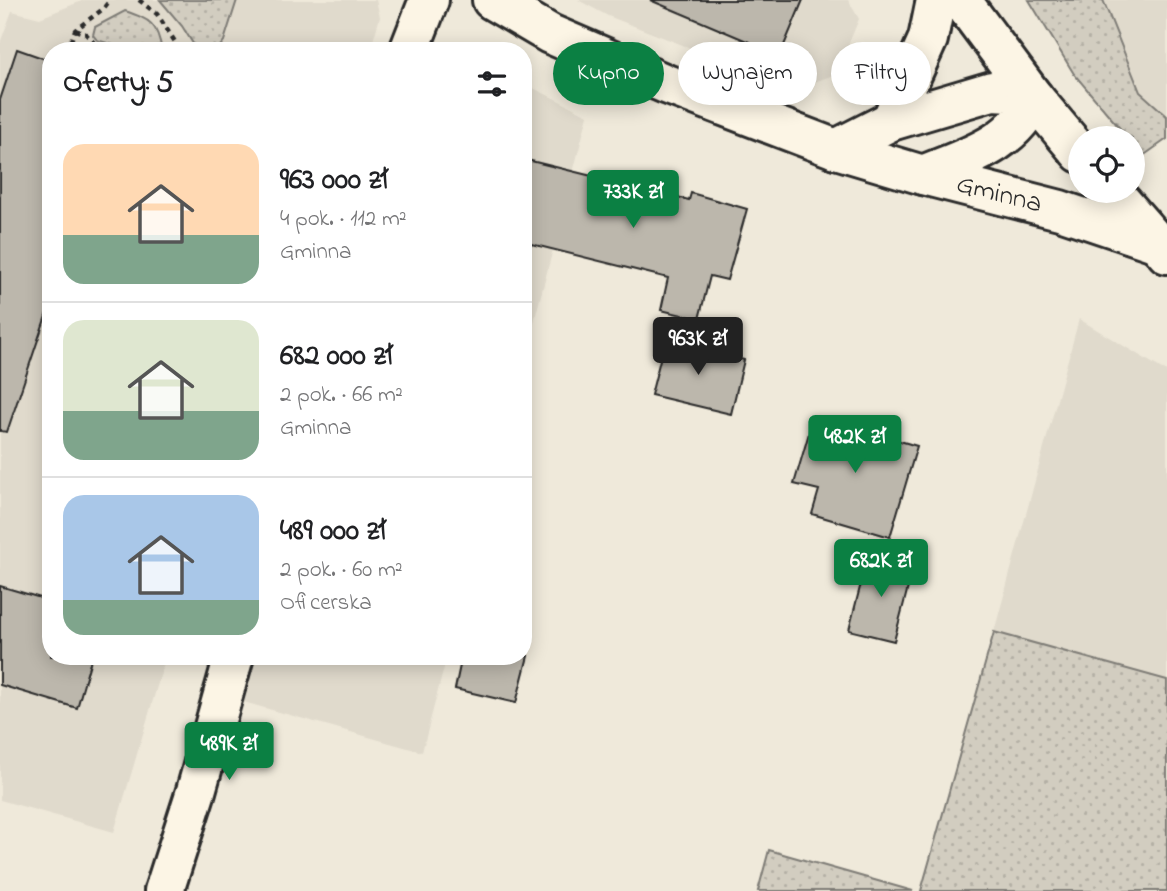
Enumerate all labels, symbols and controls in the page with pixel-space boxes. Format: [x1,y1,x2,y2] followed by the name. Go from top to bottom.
[553,42,664,105] chip: Kupno
[678,42,817,105] chip: Wynajem
[831,42,931,105] chip: Filtry
[63,62,173,106] text: Oferty: 5
[473,65,511,103] icon: filters
[1068,126,1145,203] map controls
[1068,126,1145,203] button: locate
[280,159,388,203] text: 963 000 zł
[952,165,1046,225] street label: Gminna
[568,170,698,230] pin: 733K zł
[119,172,203,256] icon: home
[603,176,663,209] text: 733K zł
[280,203,407,236] text: 4 pok. · 112 m²
[280,236,352,269] text: Gminna
[633,318,763,377] pin: 963K zł
[669,323,727,356] text: 963K zł
[280,335,393,379] text: 682 000 zł
[119,348,203,432] icon: home
[280,379,403,412] text: 2 pok. · 66 m²
[280,412,352,445] text: Gminna
[790,416,920,475] pin: 482K zł
[824,421,886,454] text: 482K zł
[280,510,386,554] text: 489 000 zł
[119,523,203,607] icon: home
[816,540,946,599] pin: 682K zł
[850,545,912,578] text: 682K zł
[280,554,403,587] text: 2 pok. · 60 m²
[280,587,372,620] text: Oficerska
[164,722,294,782] pin: 489K zł
[201,728,257,761] text: 489K zł

